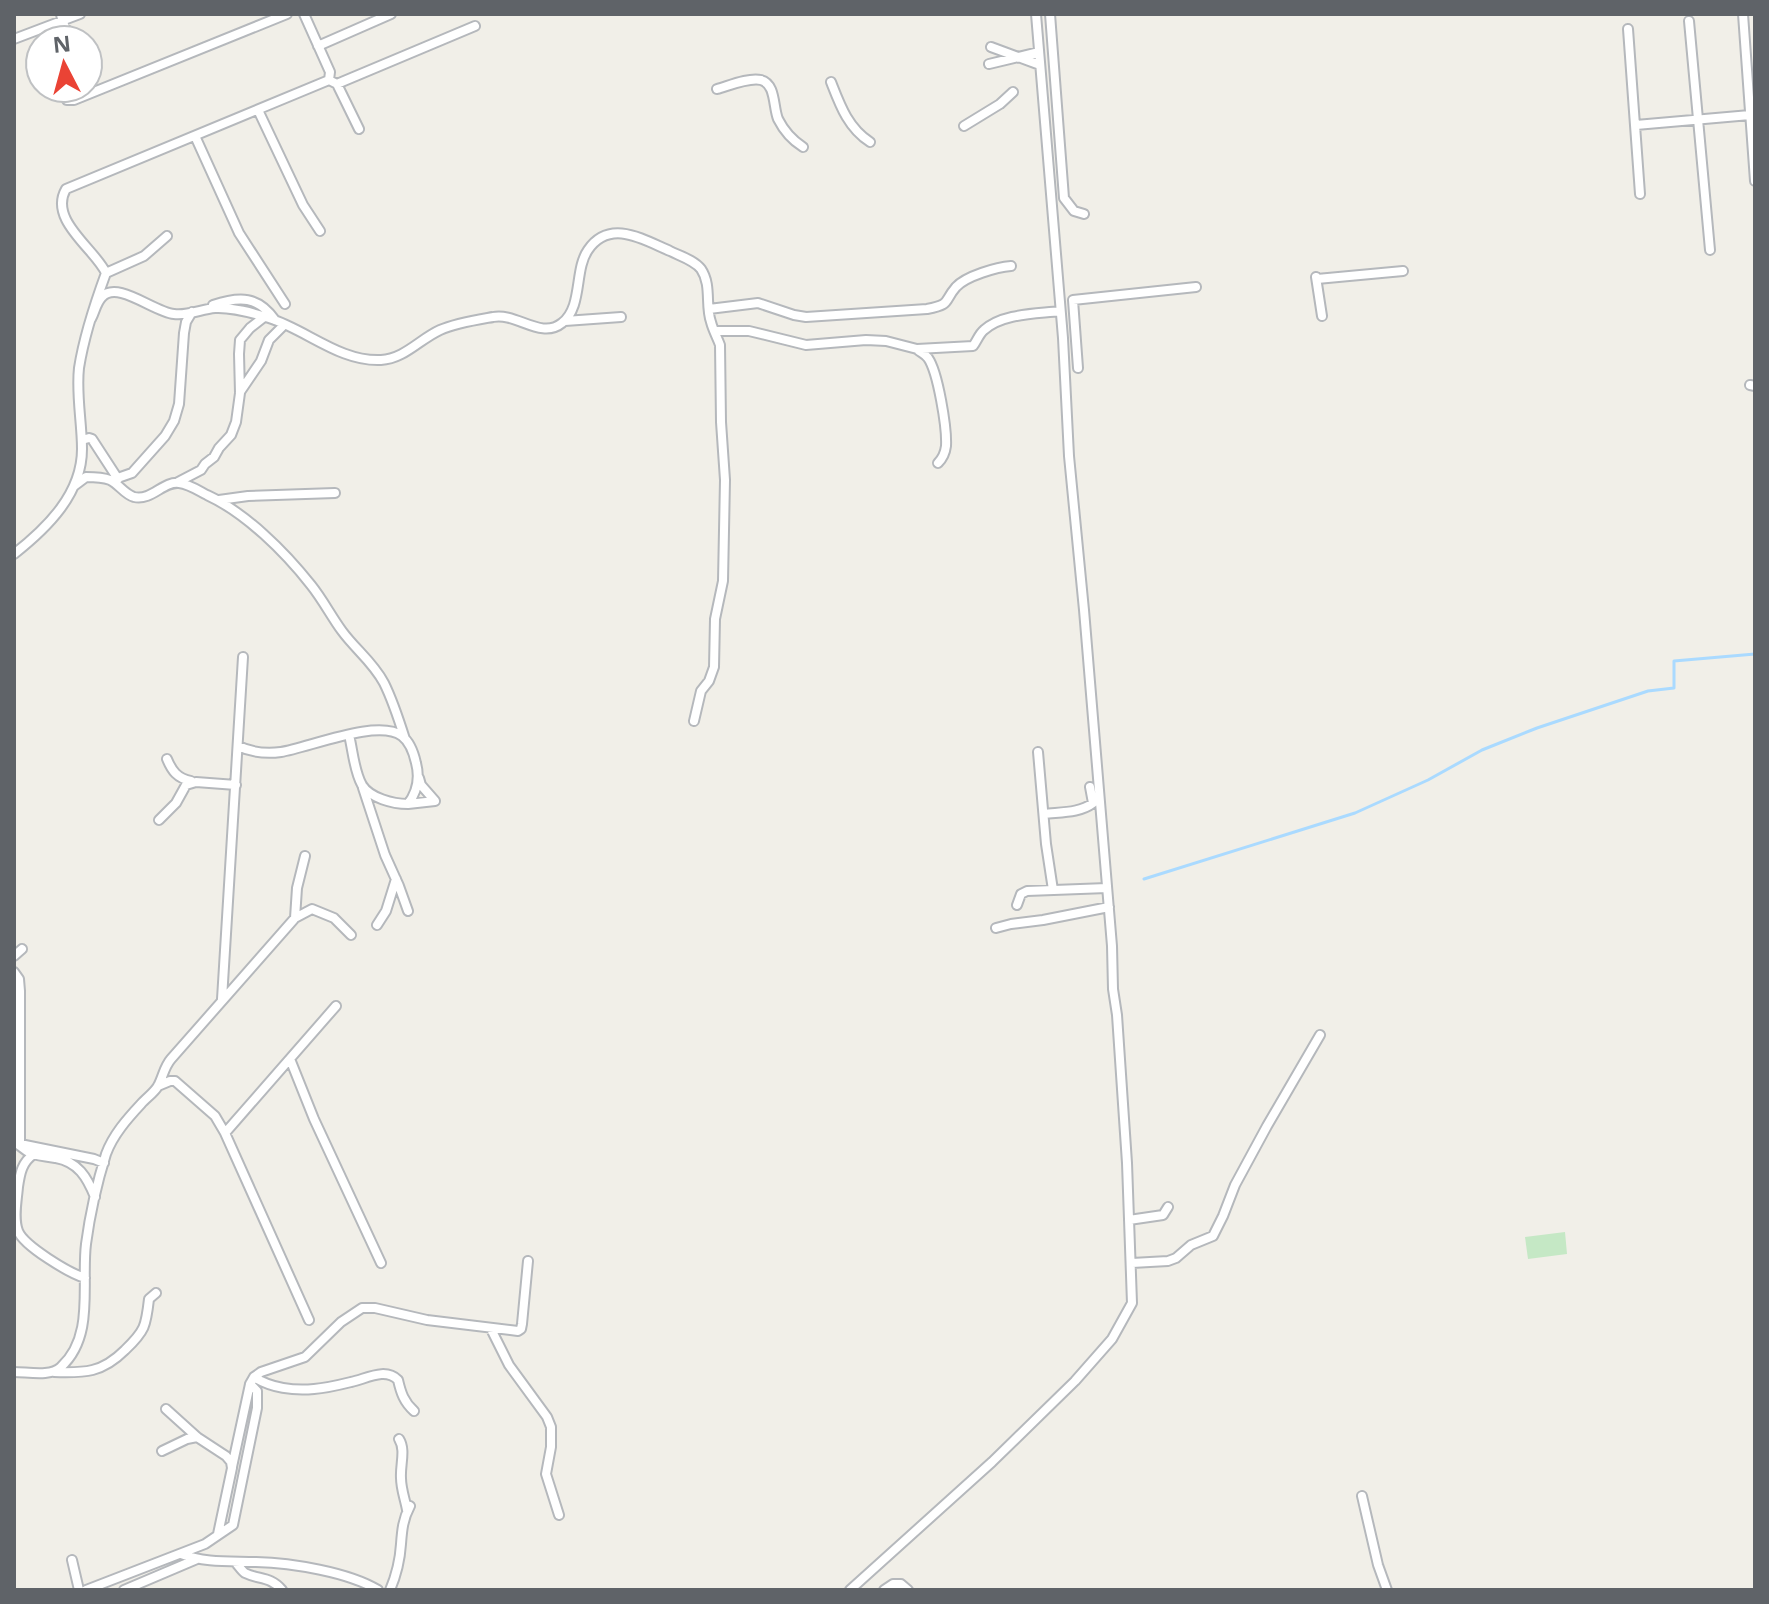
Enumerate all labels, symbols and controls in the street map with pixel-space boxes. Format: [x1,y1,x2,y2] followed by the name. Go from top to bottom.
[24,24,104,104] north arrow
[51,27,72,59] text: N

